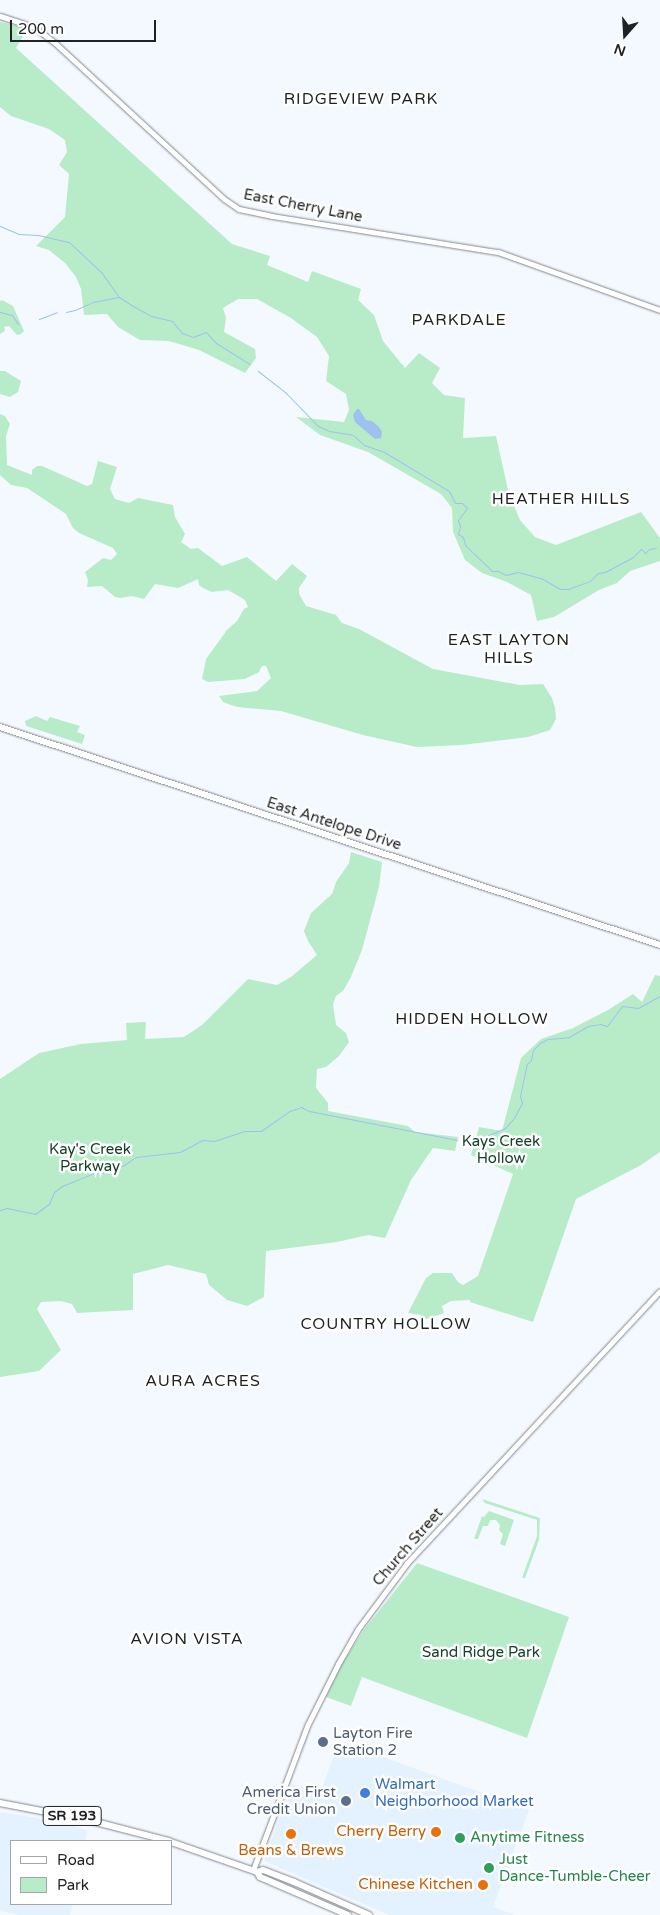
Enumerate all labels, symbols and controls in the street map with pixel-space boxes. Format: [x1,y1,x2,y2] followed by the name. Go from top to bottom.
[12,10,159,42] scale bar
[600,10,650,60] north arrow
[18,20,64,38] text: 200 m
[612,40,628,60] text: N
[282,89,440,109] district label: RIDGEVIEW PARK
[242,186,364,226] street label: East Cherry Lane
[410,310,508,330] district label: PARKDALE
[490,489,632,509] district label: HEATHER HILLS
[446,630,572,668] district label: EAST LAYTON HILLS
[264,794,404,854] street label: East Antelope Drive
[394,1009,550,1029] district label: HIDDEN HOLLOW
[462,1132,540,1167] park label: Kays Creek Hollow
[49,1140,131,1175] park label: Kay's Creek Parkway
[299,1314,473,1334] district label: COUNTRY HOLLOW
[144,1371,262,1391] district label: AURA ACRES
[369,1504,447,1590] street label: Church Street
[129,1629,245,1649] district label: AVION VISTA
[422,1644,540,1662] park label: Sand Ridge Park
[333,1724,413,1759] place label: Layton Fire Station 2
[317,1736,329,1748] marker: Layton Fire Station 2
[375,1775,534,1810] place label: Walmart Neighborhood Market
[242,1783,336,1818] place label: America First Credit Union
[359,1787,371,1799] marker: Walmart Neighborhood Market
[340,1795,352,1807] marker: America First Credit Union
[42,1804,102,1828] road number: SR 193
[336,1823,426,1841] place label: Cherry Berry
[430,1826,442,1838] marker: Cherry Berry
[285,1828,297,1840] marker: Beans & Brews
[470,1829,585,1847] place label: Anytime Fitness
[454,1832,466,1844] marker: Anytime Fitness
[10,1840,172,1905] legend
[238,1842,344,1860] place label: Beans & Brews
[499,1850,650,1885] place label: Just Dance-Tumble-Cheer
[57,1851,95,1869] text: Road
[483,1862,495,1874] marker: Just Dance-Tumble-Cheer
[57,1876,89,1894] text: Park
[358,1876,473,1894] place label: Chinese Kitchen
[477,1879,489,1891] marker: Chinese Kitchen

